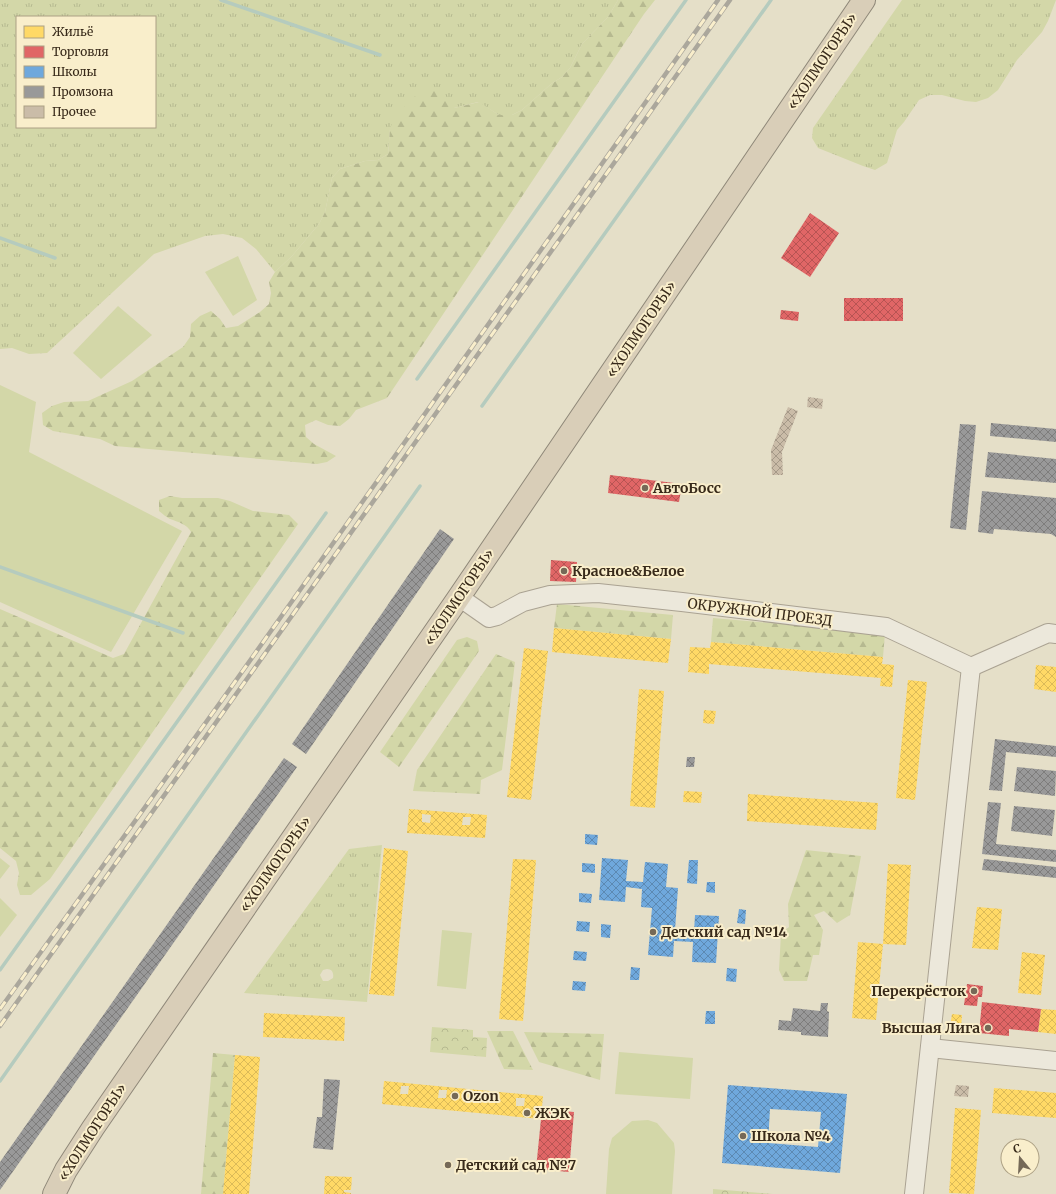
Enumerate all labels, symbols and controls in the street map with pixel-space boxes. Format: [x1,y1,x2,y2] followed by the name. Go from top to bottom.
[783,9,861,113] street label: «ХОЛМОГОРЫ»
[16,16,156,128] legend
[52,24,93,39] text: Жильё
[52,44,109,59] text: Торговля
[52,64,97,79] text: Школы
[52,84,114,99] text: Промзона
[52,104,96,119] text: Прочее
[602,277,680,381] street label: «ХОЛМОГОРЫ»
[652,479,721,497] place label: АвтоБосс
[640,483,650,493] marker: АвтоБосс
[420,545,498,649] street label: «ХОЛМОГОРЫ»
[572,562,685,580] place label: Красное&Белое
[559,566,569,576] marker: Красное&Белое
[686,594,834,630] street label: ОКРУЖНОЙ ПРОЕЗД
[235,813,315,915] street label: «ХОЛМОГОРЫ»
[661,923,787,941] place label: Детский сад №14
[648,927,658,937] marker: Детский сад №14
[871,982,967,1000] place label: Перекрёсток
[969,986,979,996] marker: Перекрёсток
[882,1019,980,1037] place label: Высшая Лига
[983,1023,993,1033] marker: Высшая Лига
[54,1080,130,1184] street label: «ХОЛМОГОРЫ»
[463,1087,499,1105] place label: Ozon
[450,1091,460,1101] marker: Ozon
[535,1104,570,1122] place label: ЖЭК
[522,1108,532,1118] marker: ЖЭК
[751,1127,831,1145] place label: Школа №4
[738,1131,748,1141] marker: Школа №4
[1000,1138,1040,1178] north arrow
[1011,1141,1023,1156] text: С
[456,1156,576,1174] place label: Детский сад №7
[443,1160,453,1170] marker: Детский сад №7

